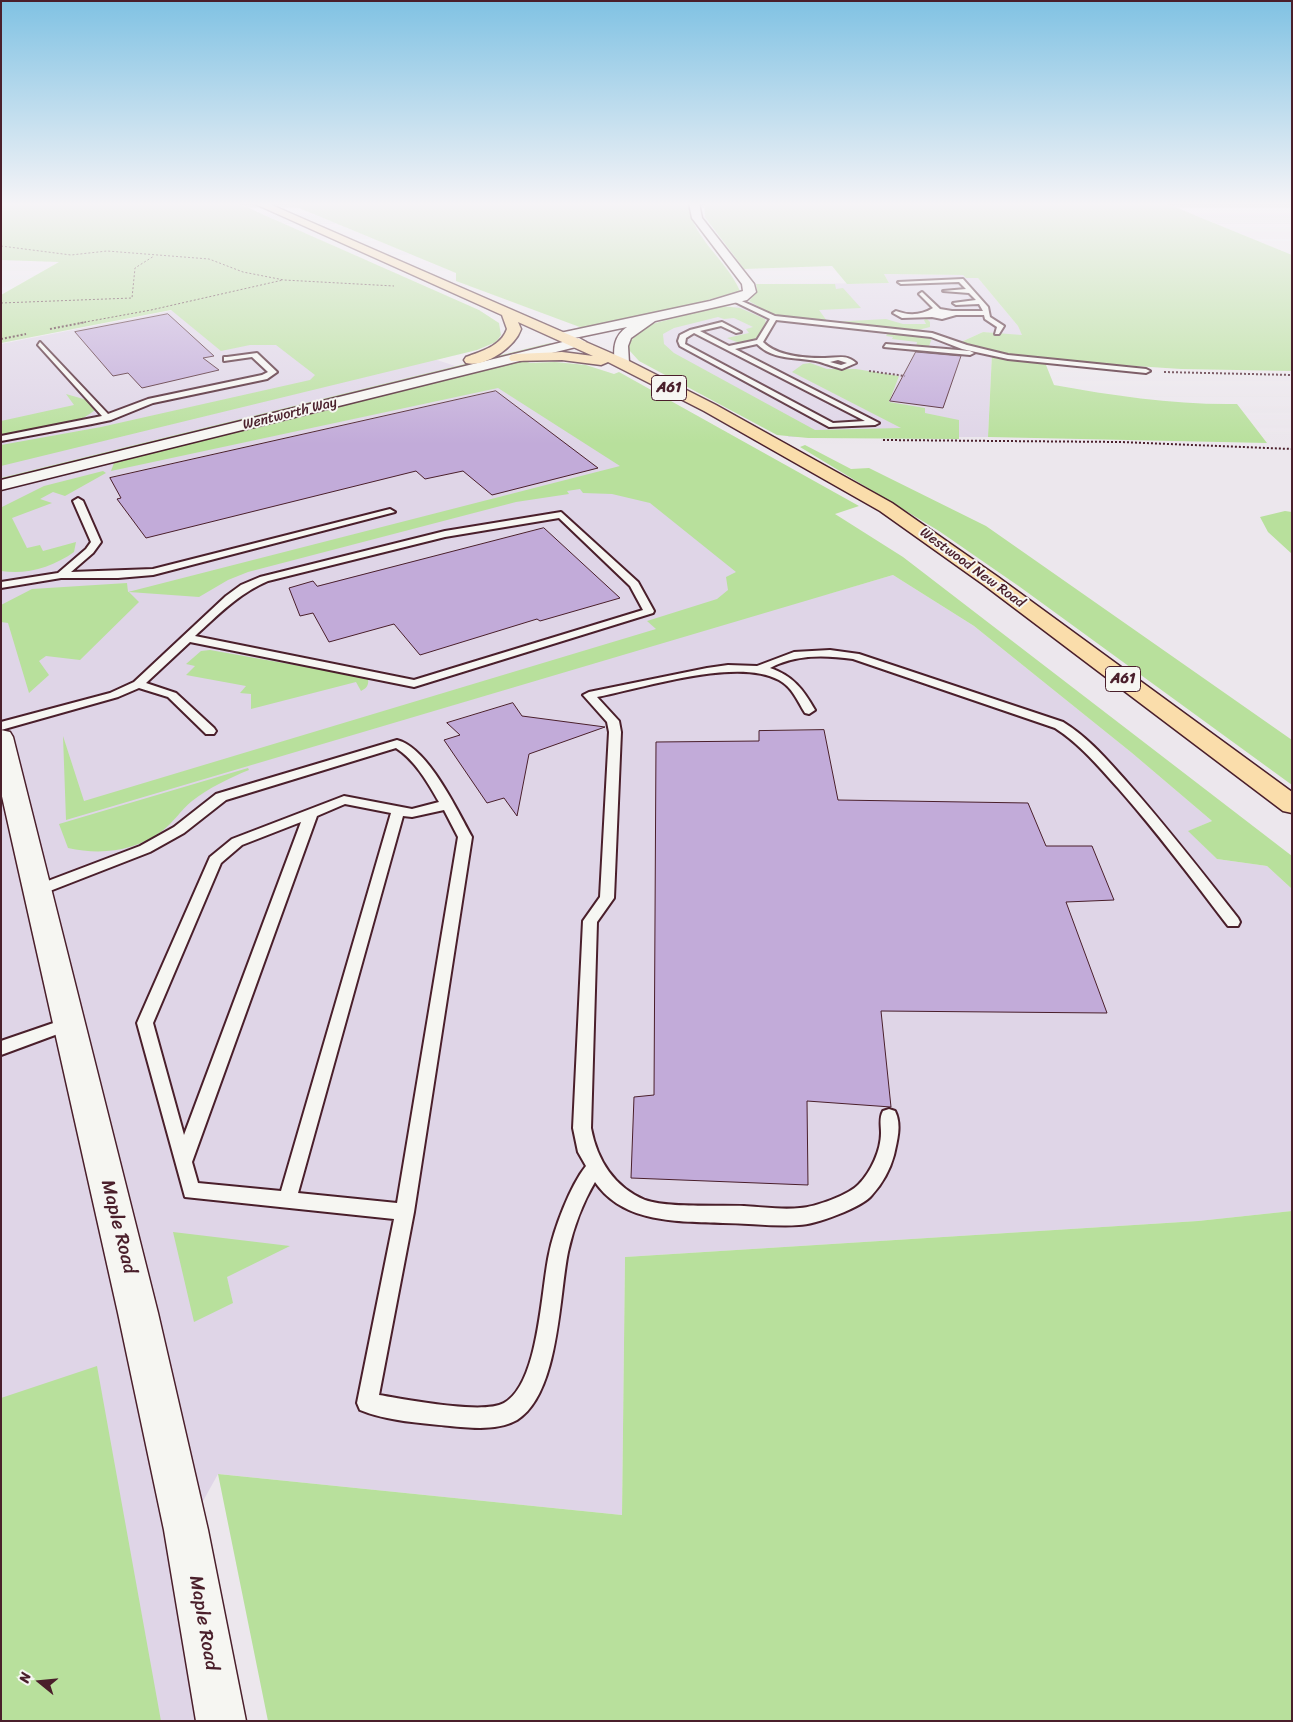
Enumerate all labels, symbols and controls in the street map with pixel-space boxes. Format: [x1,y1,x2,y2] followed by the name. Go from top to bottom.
[652,376,686,400] road number: A61
[241,394,339,434] street label: Wentworth Way
[916,524,1028,612] street label: Westwood New Road
[1106,666,1140,692] road number: A61
[95,1178,141,1276] street label: Maple Road
[183,1574,223,1672] street label: Maple Road
[15,1657,65,1707] north arrow
[12,1669,39,1686] text: N

